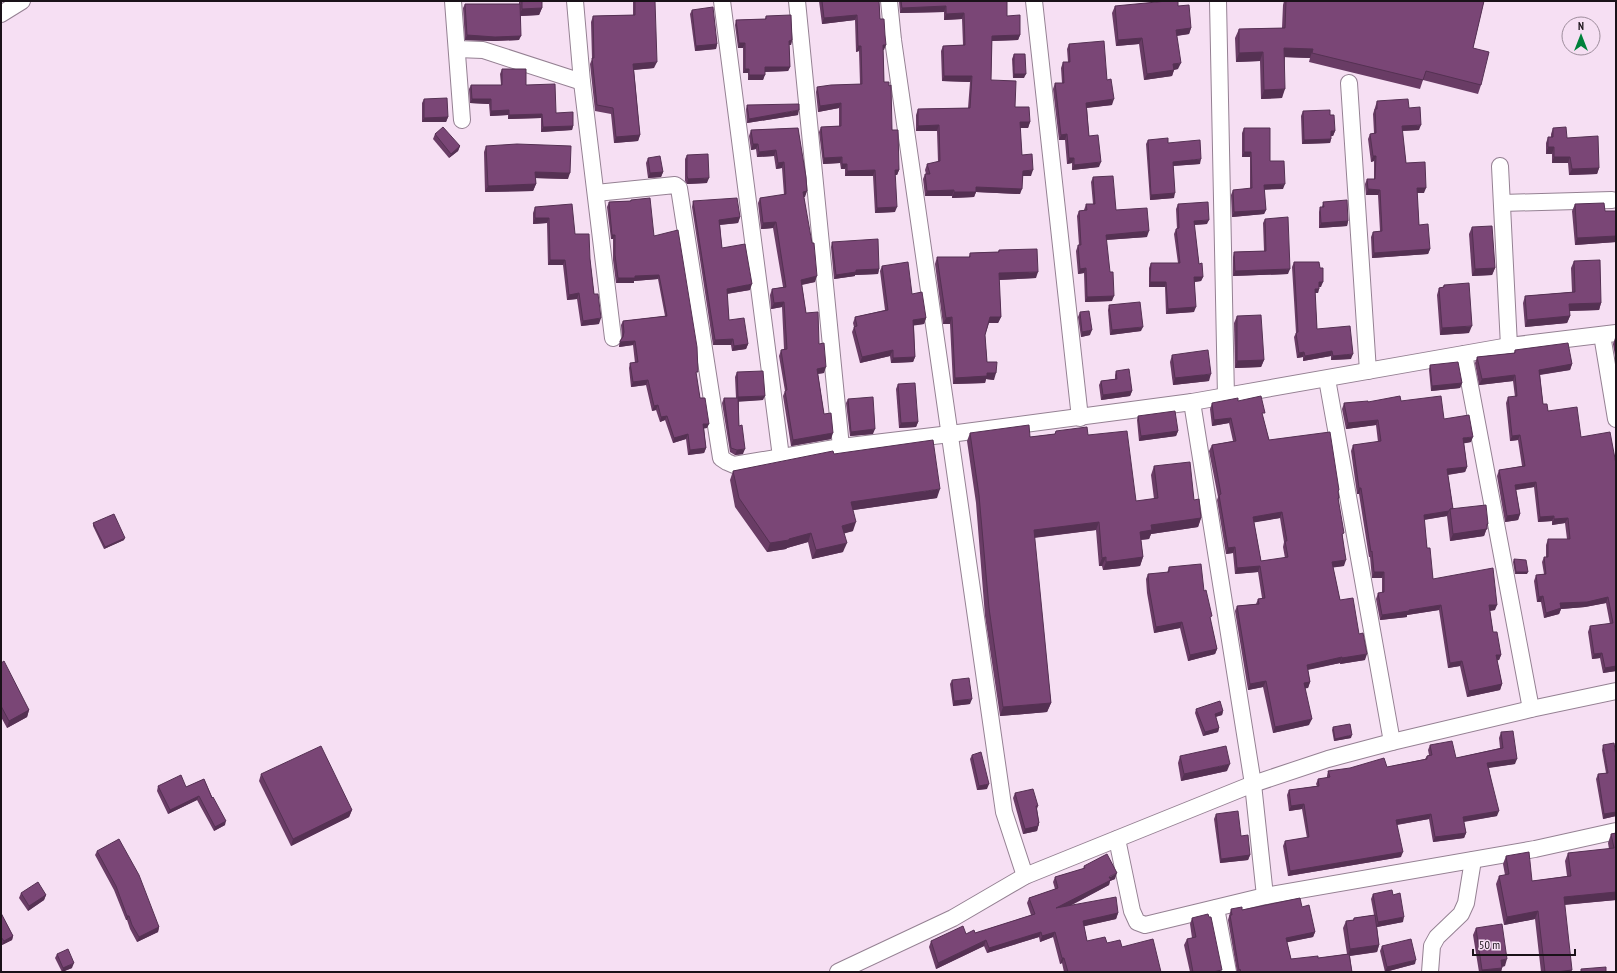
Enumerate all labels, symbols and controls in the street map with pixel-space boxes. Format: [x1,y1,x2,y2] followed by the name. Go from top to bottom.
[1561,16,1601,56] north arrow
[1578,19,1584,33] text: N
[1473,931,1575,957] scale bar
[1479,937,1500,952] text: 50 m

